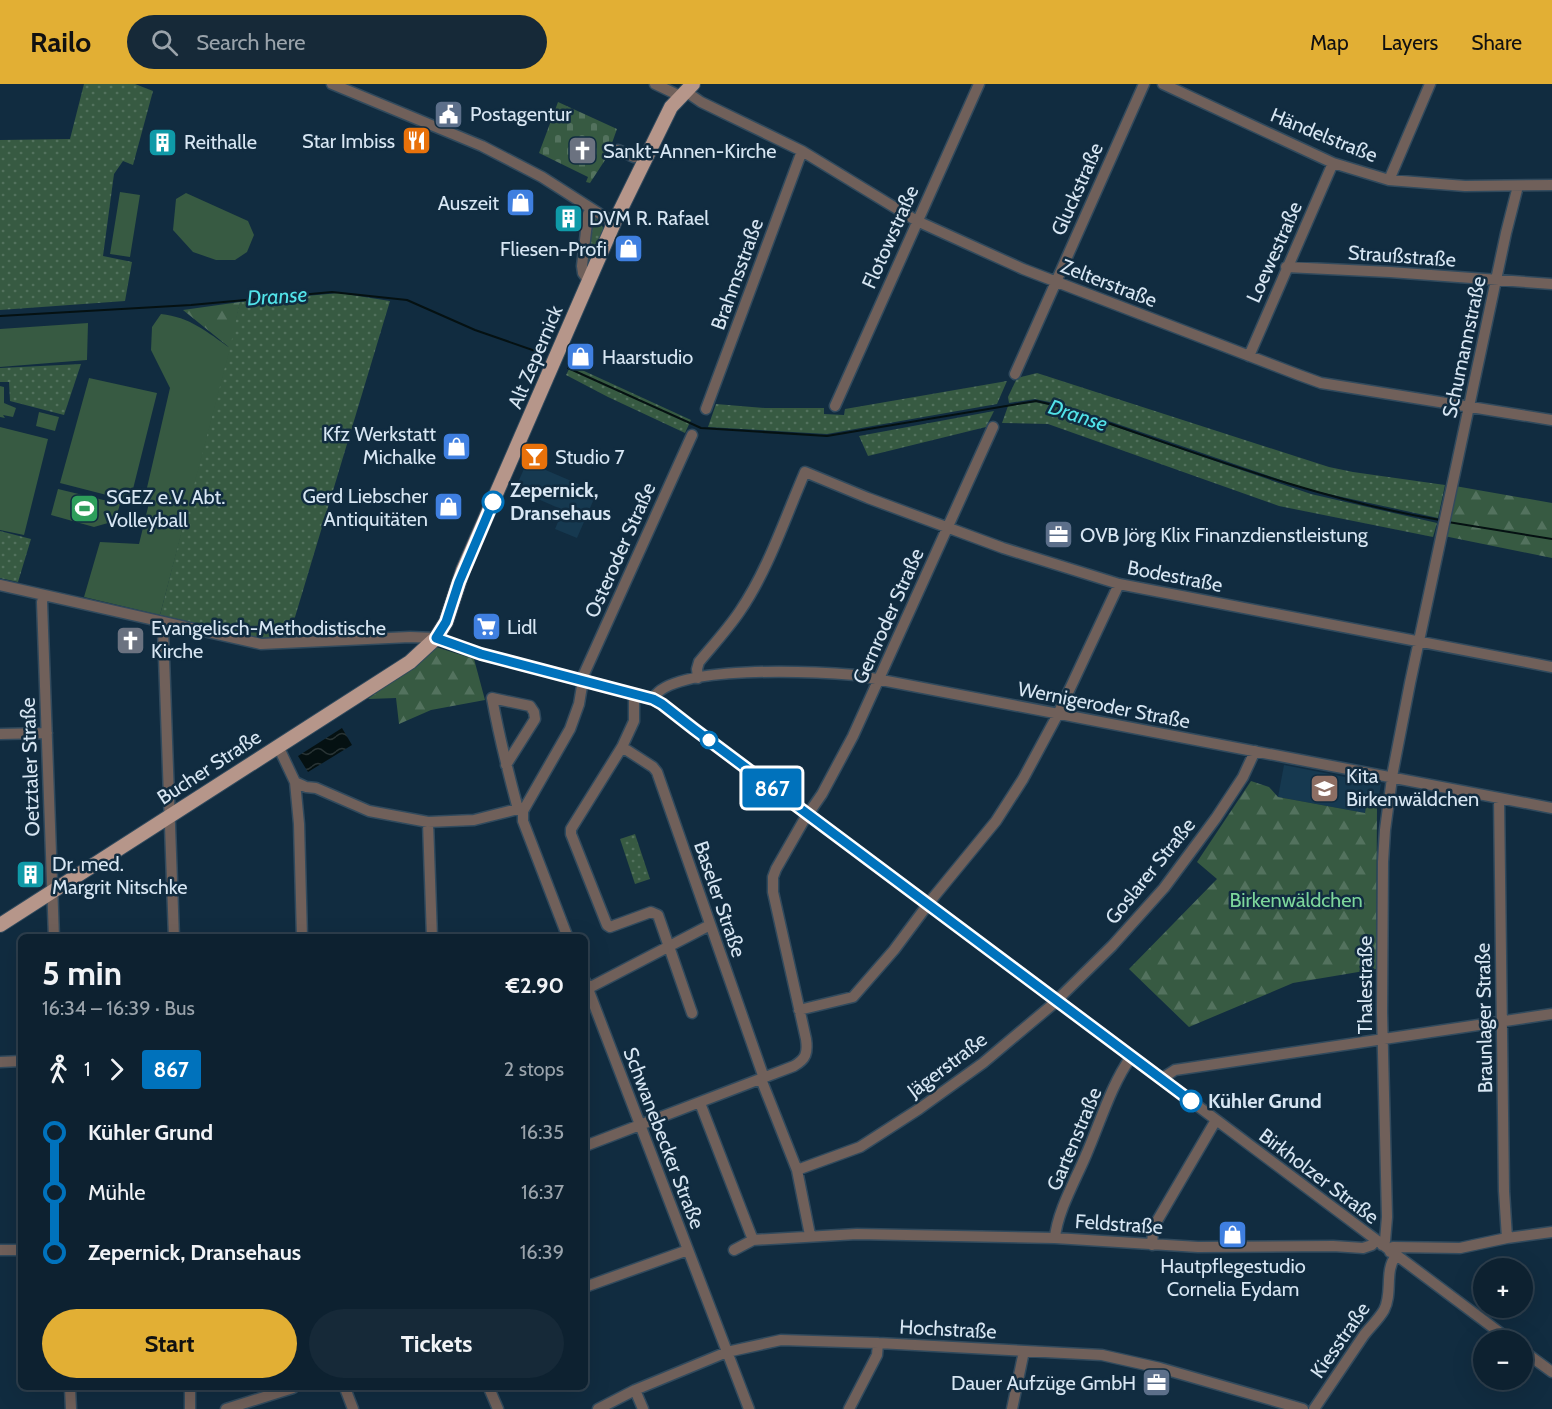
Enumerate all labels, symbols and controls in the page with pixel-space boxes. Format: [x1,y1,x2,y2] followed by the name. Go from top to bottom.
[127,15,547,69] search box
[30,25,91,59] text: Railo
[148,26,181,59] icon: search
[196,29,306,56] text: Search here
[1310,30,1349,55] text: Map
[1382,30,1438,55] text: Layers
[1471,30,1522,55] text: Share
[433,98,465,130] public building icon: Postagentur
[470,102,572,126] place label: Postagentur
[1267,103,1381,167] street label: Händelstraße
[400,125,432,157] restaurant icon: Star Imbiss
[147,126,179,158] building icon: Reithalle
[302,129,395,153] place label: Star Imbiss
[184,130,257,154] place label: Reithalle
[566,135,598,167] church icon: Sankt-Annen-Kirche
[603,139,776,163] place label: Sankt-Annen-Kirche
[1046,139,1108,239] street label: Gluckstraße
[857,182,923,292] street label: Flotowstraße
[504,187,536,219] shop icon: Auszeit
[438,191,499,215] place label: Auszeit
[1241,198,1307,306] street label: Loewestraße
[552,202,584,234] building icon: DVM R. Rafael
[589,206,709,230] place label: DVM R. Rafael
[706,215,768,333] street label: Brahmsstraße
[612,233,644,265] shop icon: Fliesen-Profi
[500,237,607,261] place label: Fliesen-Profi
[1347,240,1457,272] street label: Straußstraße
[1058,254,1160,312] street label: Zelterstraße
[1437,274,1491,420] street label: Schumannstraße
[246,281,308,311] water label: Dranse
[502,302,568,412] street label: Alt Zepernick
[565,341,597,373] shop icon: Haarstudio
[602,345,693,369] place label: Haarstudio
[1045,394,1111,436] water label: Dranse
[323,422,436,469] place label: Kfz Werkstatt Michalke
[441,430,473,462] shop icon: Kfz Werkstatt Michalke
[518,441,550,473] bar icon: Studio 7
[555,445,625,469] place label: Studio 7
[510,478,611,525] place label: Zepernick, Dransehaus
[579,479,661,621] street label: Osteroder Straße
[302,484,429,531] place label: Gerd Liebscher Antiquitäten
[106,485,225,532] place label: SGEZ e.V. Abt. Volleyball
[433,491,465,523] shop icon: Gerd Liebscher Antiquitäten
[482,491,504,513] marker: Zepernick, Dransehaus
[69,493,101,525] sports icon: SGEZ e.V. Abt. Volleyball
[1043,519,1075,551] office icon: OVB Jörg Klix Finanzdienstleistung
[1080,523,1369,547] place label: OVB Jörg Klix Finanzdienstleistung
[847,544,929,688] street label: Gernroder Straße
[1125,555,1225,597] street label: Bodestraße
[470,611,502,643] supermarket icon: Lidl
[507,615,537,639] place label: Lidl
[151,616,386,663] place label: Evangelisch-Methodistische Kirche
[114,624,146,656] church icon: Evangelisch-Methodistische Kirche
[1016,677,1192,733] street label: Wernigeroder Straße
[16,697,44,837] street label: Oetztaler Straße
[153,725,265,809] street label: Bucher Straße
[700,731,718,749] unlabelled marker
[1346,764,1479,811] place label: Kita Birkenwäldchen
[738,768,806,808] line badge: 867
[1309,772,1341,804] school or university icon: Kita Birkenwäldchen
[754,776,790,801] text: 867
[1100,813,1200,929] street label: Goslarer Straße
[689,838,751,960] street label: Baseler Straße
[52,852,188,899] place label: Dr. med. Margrit Nitschke
[15,859,47,891] building icon: Dr. med. Margrit Nitschke
[1229,888,1363,912] park label: Birkenwäldchen
[1353,936,1377,1034] street label: Thalestraße
[1471,943,1497,1093] street label: Braunlager Straße
[42,953,122,993] text: 5 min
[506,972,564,999] text: €2.90
[42,996,195,1020] text: 16:34 – 16:39 · Bus
[902,1027,992,1103] street label: Jägerstraße
[618,1044,710,1232] street label: Schwanebecker Straße
[42,1053,75,1086] icon: walk
[100,1053,133,1086] icon: forward
[84,1057,91,1081] text: 1
[154,1057,189,1082] text: 867
[504,1057,564,1081] text: 2 stops
[1041,1084,1107,1194] street label: Gartenstraße
[1208,1089,1322,1113] place label: Kühler Grund
[1180,1090,1202,1112] marker: Kühler Grund
[88,1119,213,1146] text: Kühler Grund
[520,1120,564,1144] text: 16:35
[1254,1123,1384,1229] street label: Birkholzer Straße
[88,1179,145,1206] text: Mühle
[521,1180,564,1204] text: 16:37
[1074,1209,1164,1239] street label: Feldstraße
[1217,1219,1249,1251] shop icon: Hautpflegestudio Cornelia Eydam
[88,1239,301,1266] text: Zepernick, Dransehaus
[520,1240,564,1264] text: 16:39
[1160,1254,1306,1301] place label: Hautpflegestudio Cornelia Eydam
[1473,1258,1533,1390] map controls
[1473,1258,1533,1318] button: +
[1305,1297,1375,1383] street label: Kiesstraße
[42,1309,297,1378] button: Start
[309,1309,564,1378] button: Tickets
[899,1314,997,1344] street label: Hochstraße
[1473,1330,1533,1390] button: −
[1141,1367,1173,1399] office icon: Dauer Aufzüge GmbH
[951,1371,1136,1395] place label: Dauer Aufzüge GmbH

